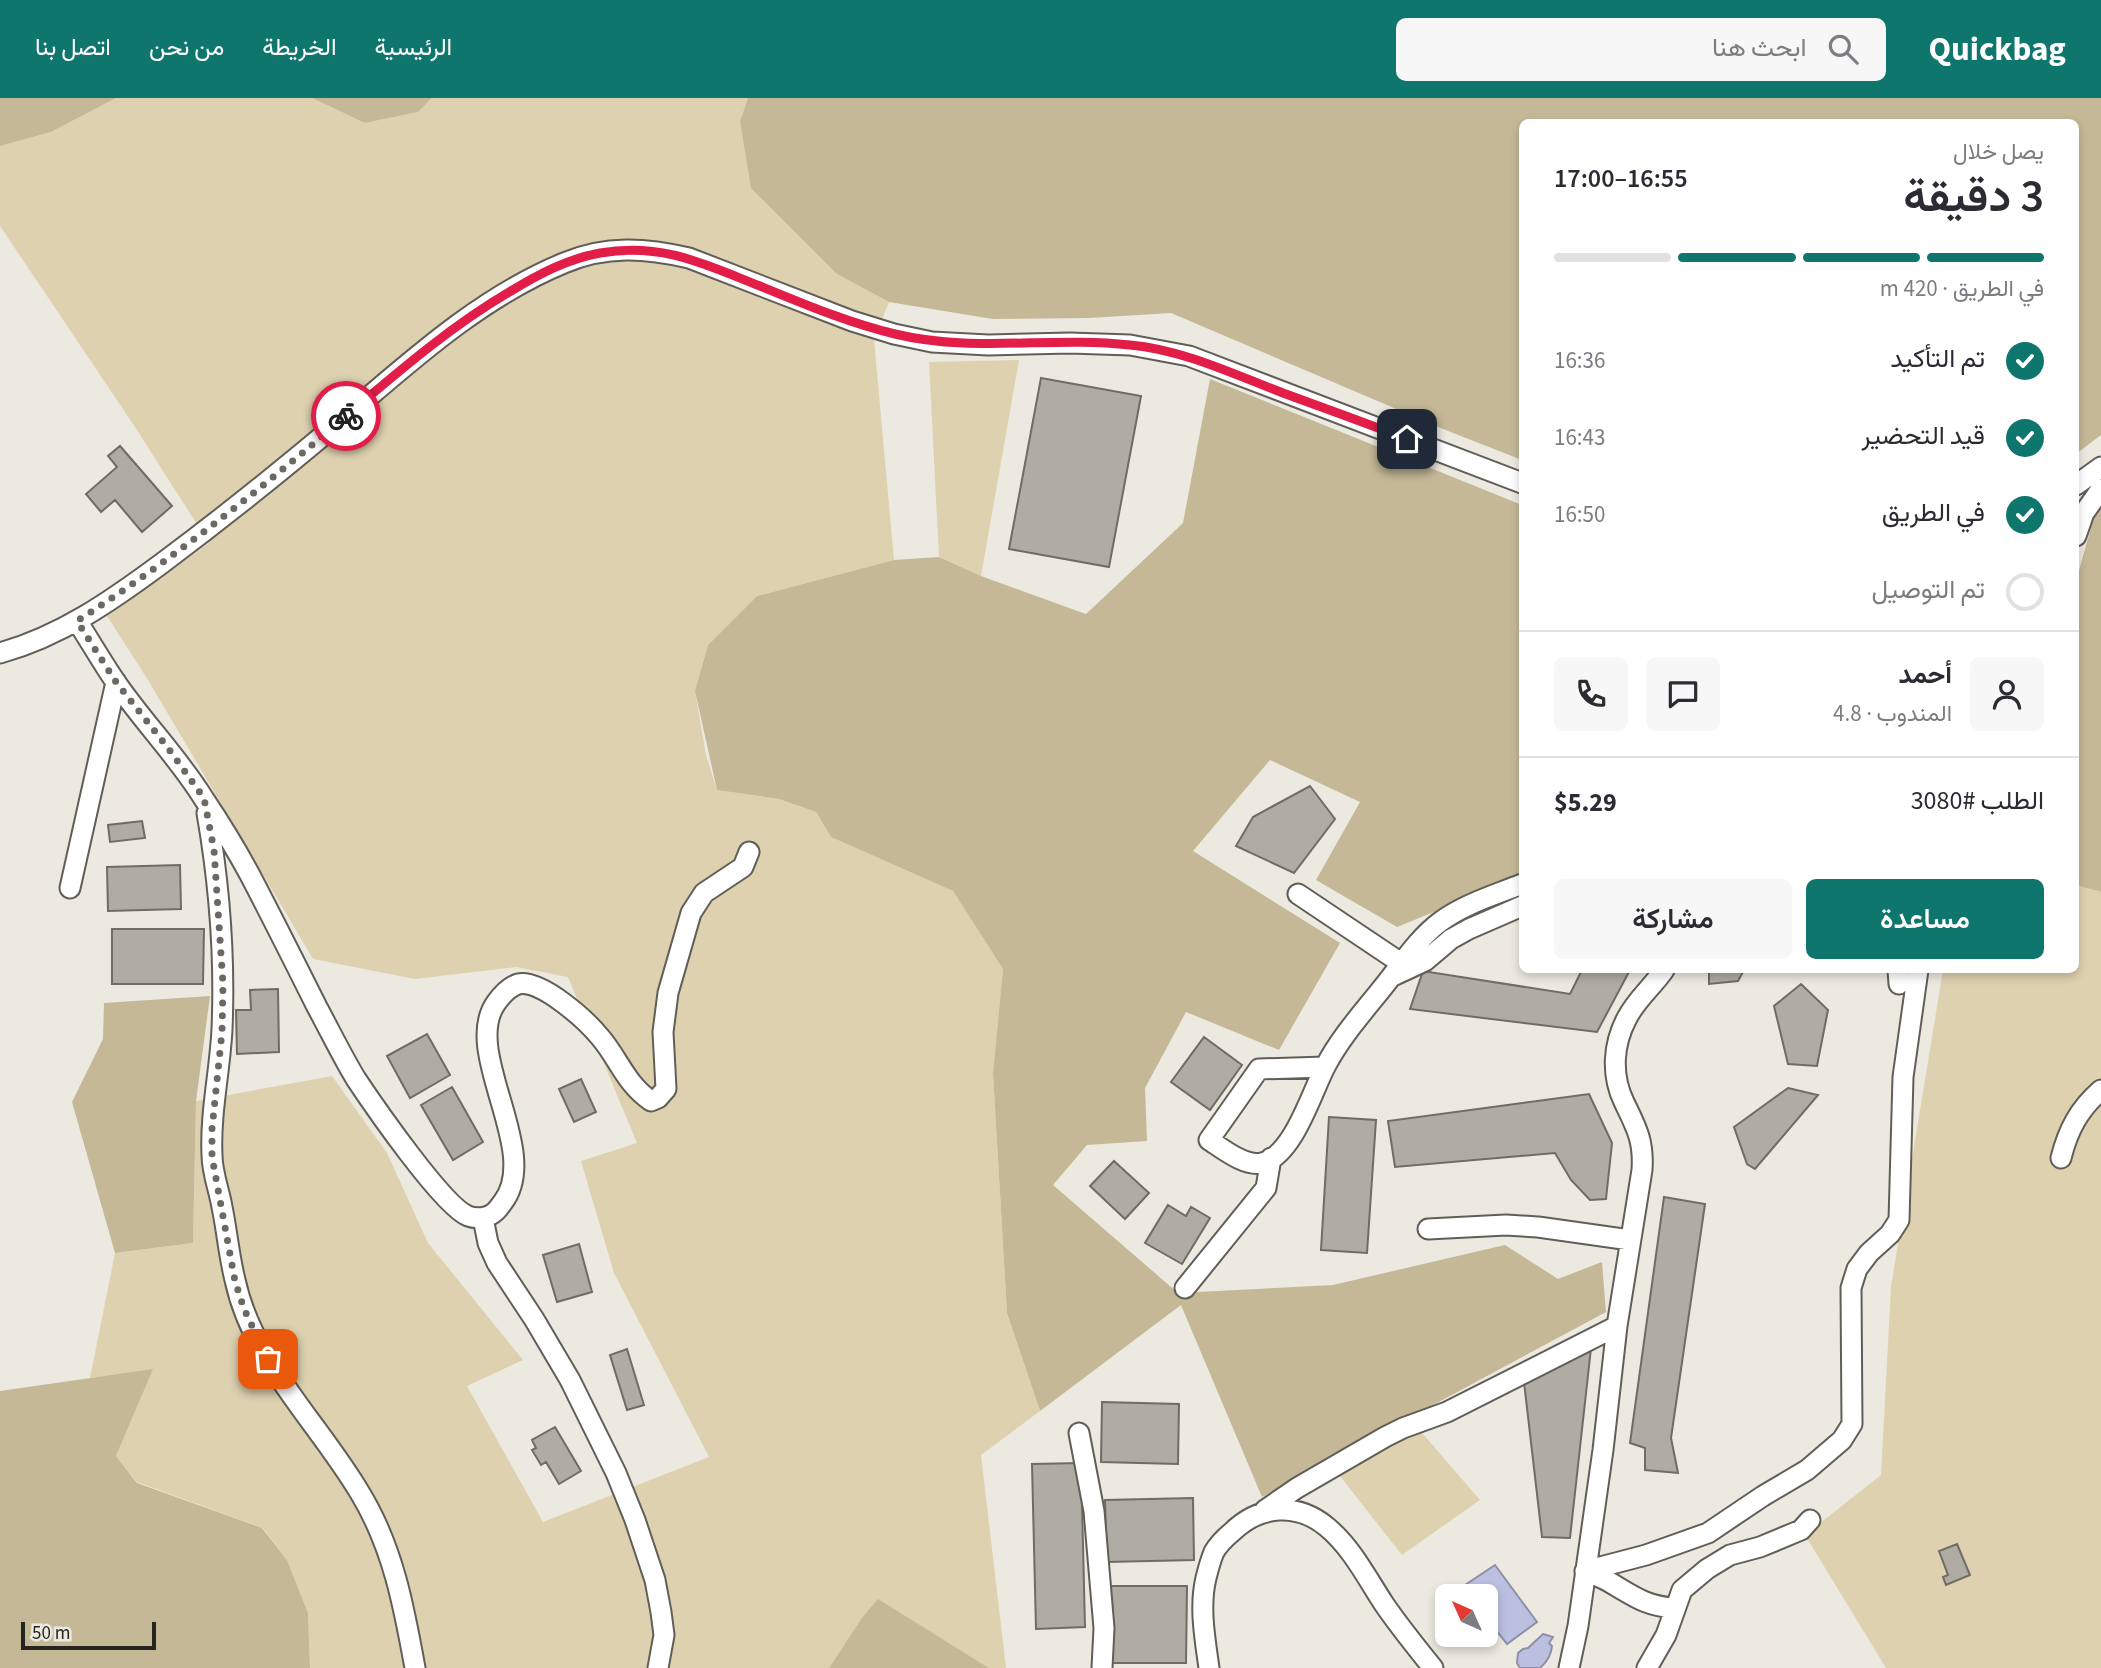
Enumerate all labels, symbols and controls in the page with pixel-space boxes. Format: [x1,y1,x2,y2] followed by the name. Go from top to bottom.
[1396,18,1886,81] search box
[1928,26,2066,73] text: Quickbag
[1712,29,1806,66] text: ابحث هنا
[35,30,111,65] text: اتصل بنا
[149,30,224,65] text: من نحن
[262,30,337,65] text: الخريطة
[375,30,452,65] text: الرئيسية
[1824,30,1862,68] icon: search
[1953,135,2044,168] text: يصل خلال
[1554,160,1688,197] text: 16:55–17:00
[1903,164,2044,229] text: 3 دقيقة
[1880,272,2044,305] text: في الطريق · 420 m
[1890,340,1985,377] text: تم التأكيد
[2006,342,2044,380] icon: check
[1554,344,1605,377] text: 16:36
[311,381,381,451] courier
[327,397,365,435] icon: bike
[1377,409,1437,469] pin
[1861,417,1985,454] text: قيد التحضير
[2006,419,2044,457] icon: check
[1388,420,1426,458] icon: home
[1554,421,1605,454] text: 16:43
[1882,494,1985,531] text: في الطريق
[2006,496,2044,534] icon: check
[1554,498,1605,531] text: 16:50
[1871,571,1985,608] text: تم التوصيل
[1899,656,1952,693] text: أحمد
[1554,657,1628,731] button: phone
[1646,657,1720,731] button: chat
[1970,657,2044,731] button: person
[1833,697,1952,730] text: المندوب · 4.8
[1911,782,2044,819] text: الطلب #3080
[1554,784,1617,821] text: $5.29
[1554,879,1792,959] button: مشاركة
[1806,879,2044,959] button: مساعدة
[238,1329,298,1389] pin
[249,1340,287,1378] icon: bag
[1435,1584,1498,1647] north arrow
[1435,1584,1498,1647] map controls
[21,1619,156,1651] scale bar
[32,1620,70,1647] text: 50 m

